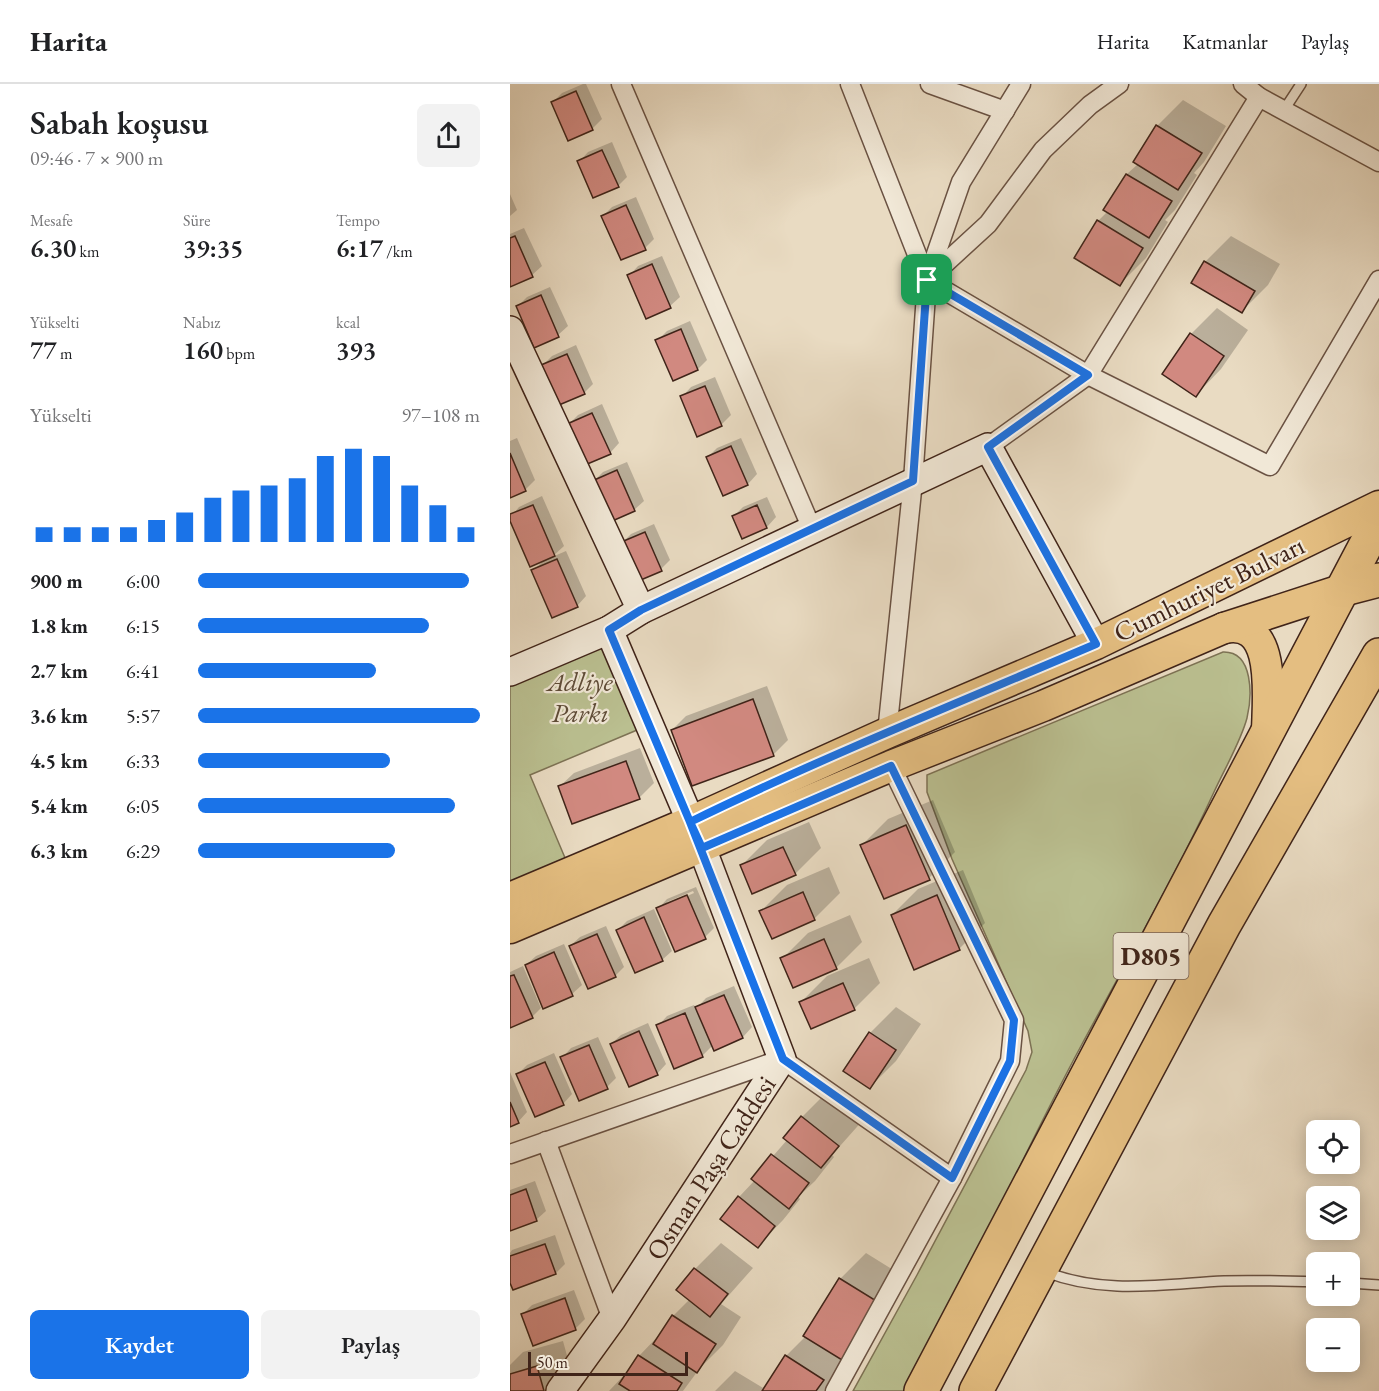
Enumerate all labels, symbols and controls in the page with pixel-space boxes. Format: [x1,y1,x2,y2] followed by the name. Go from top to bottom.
[30,23,107,59] text: Harita
[1097,28,1149,55] text: Harita
[1182,28,1268,55] text: Katmanlar
[1301,28,1349,55] text: Paylaş
[30,101,209,144] text: Sabah koşusu
[417,104,480,167] button: share
[30,145,163,171] text: 09:46 · 7 × 900 m
[30,210,73,231] text: Mesafe
[183,210,210,231] text: Süre
[336,210,380,231] text: Tempo
[30,231,76,265] text: 6.30
[183,231,243,265] text: 39:35
[336,231,383,265] text: 6:17
[76,241,99,262] text: km
[383,241,413,262] text: /km
[901,254,952,305] pin
[910,263,943,296] icon: arrive
[30,312,79,333] text: Yükselti
[183,312,220,333] text: Nabız
[336,312,360,333] text: kcal
[30,333,57,367] text: 77
[183,333,223,367] text: 160
[336,333,376,367] text: 393
[57,343,72,364] text: m
[223,343,255,364] text: bpm
[30,402,92,428] text: Yükselti
[401,402,480,428] text: 97–108 m
[1108,527,1310,650] street label: Cumhuriyet Bulvarı
[30,568,83,594] text: 900 m
[126,568,160,594] text: 6:00
[30,613,88,639] text: 1.8 km
[126,613,160,639] text: 6:15
[30,658,88,684] text: 2.7 km
[126,658,160,684] text: 6:41
[545,664,614,730] park label: Adliye Parkı
[30,703,88,729] text: 3.6 km
[126,703,160,729] text: 5:57
[30,748,88,774] text: 4.5 km
[126,748,160,774] text: 6:33
[30,793,88,819] text: 5.4 km
[126,793,160,819] text: 6:05
[30,838,88,864] text: 6.3 km
[126,838,160,864] text: 6:29
[1114,933,1188,979] road number: D805
[638,1069,783,1267] street label: Osman Paşa Caddesi
[1306,1120,1360,1372] map controls
[1306,1120,1360,1174] button: locate
[1306,1186,1360,1240] button: layers
[1306,1252,1360,1306] button: +
[30,1310,249,1379] button: Kaydet
[261,1310,480,1379] button: Paylaş
[1306,1318,1360,1372] button: −
[528,1349,688,1376] scale bar
[537,1352,568,1373] text: 50 m

